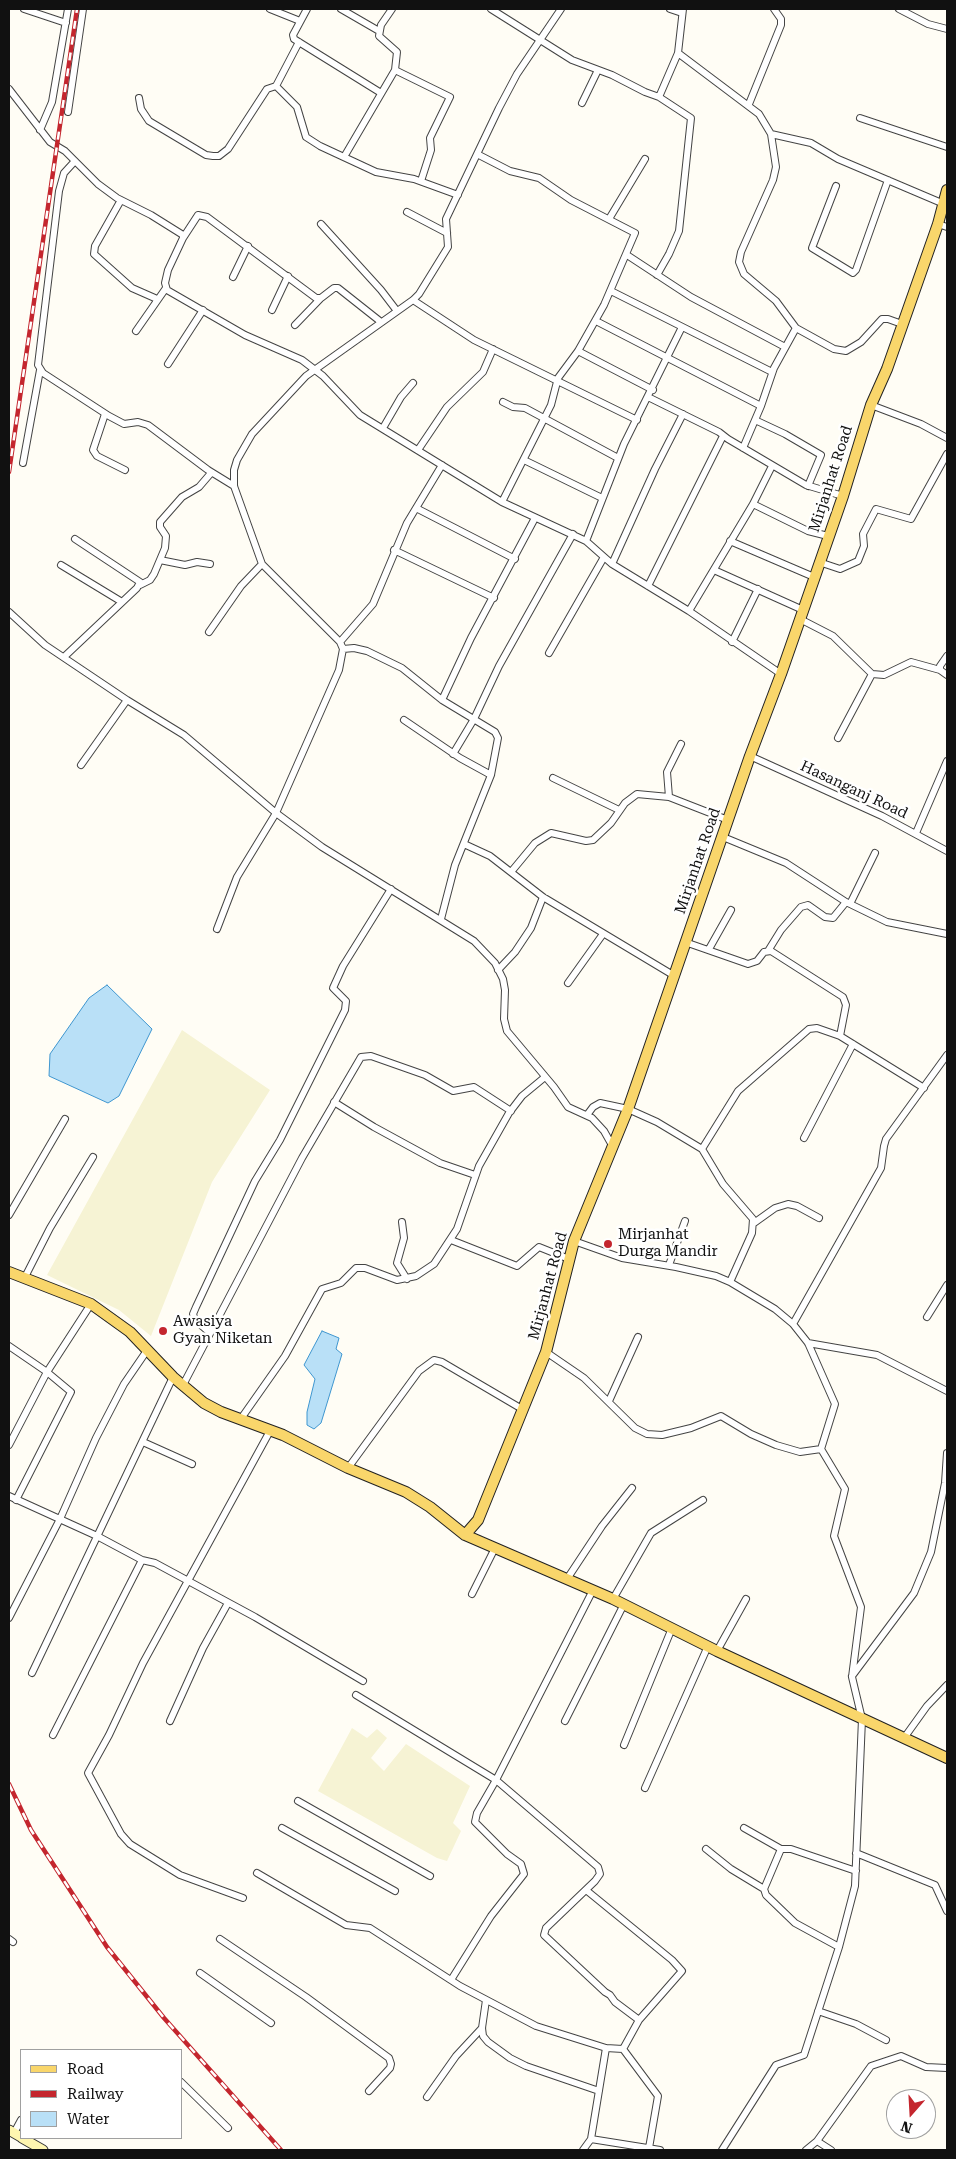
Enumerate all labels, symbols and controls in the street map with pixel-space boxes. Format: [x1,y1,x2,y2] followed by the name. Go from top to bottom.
[805,423,857,535] street label: Mirjanhat Road
[797,757,911,823] street label: Hasanganj Road
[671,805,725,917] street label: Mirjanhat Road
[618,1226,718,1261] place label: Mirjanhat Durga Mandir
[525,1230,571,1342] street label: Mirjanhat Road
[602,1238,614,1250] marker: Mirjanhat Durga Mandir
[173,1313,272,1348] place label: Awasiya Gyan Niketan
[157,1325,169,1337] marker: Awasiya Gyan Niketan
[20,2049,182,2139] legend
[67,2060,104,2078] text: Road
[67,2085,124,2103] text: Railway
[886,2089,936,2139] north arrow
[67,2110,109,2128] text: Water
[899,2118,914,2137] text: N

